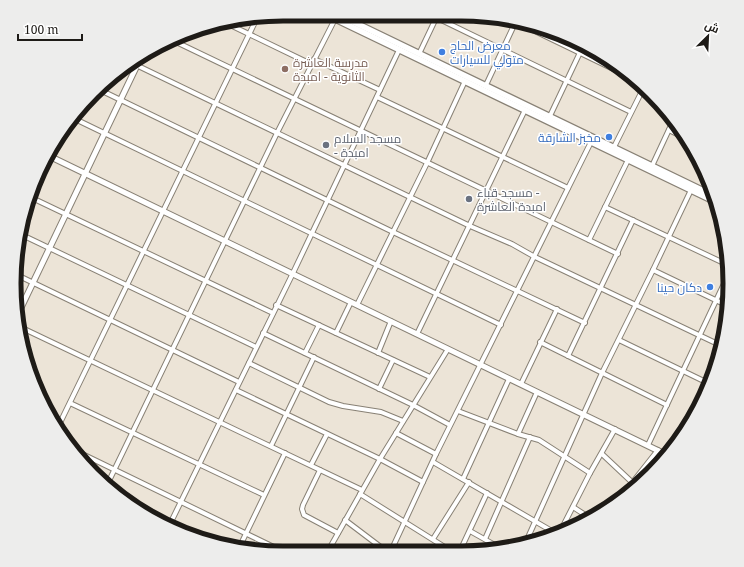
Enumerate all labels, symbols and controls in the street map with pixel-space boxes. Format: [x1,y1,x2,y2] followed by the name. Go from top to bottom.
[18,16,82,42] scale bar
[688,16,728,56] north arrow
[703,17,722,36] text: ش
[24,21,59,38] text: 100 m
[450,37,524,70] place label: معرض الحاج متولي للسيارات
[437,47,447,57] marker: معرض الحاج متولي للسيارات
[293,54,368,85] place label: مدرسة العاشرة الثانوية - امبدة
[280,64,290,74] marker: مدرسة العاشرة الثانوية - امبدة
[538,129,601,146] place label: مخبز الشارقة
[334,130,401,161] place label: مسجد السلام - امبدة
[604,132,614,142] marker: مخبز الشارقة
[321,140,331,150] marker: مسجد السلام - امبدة
[477,184,546,215] place label: مسجد قباء - امبدة العاشرة
[464,194,474,204] marker: مسجد قباء - امبدة العاشرة
[657,279,702,296] place label: دكان حينا
[705,282,715,292] marker: دكان حينا

